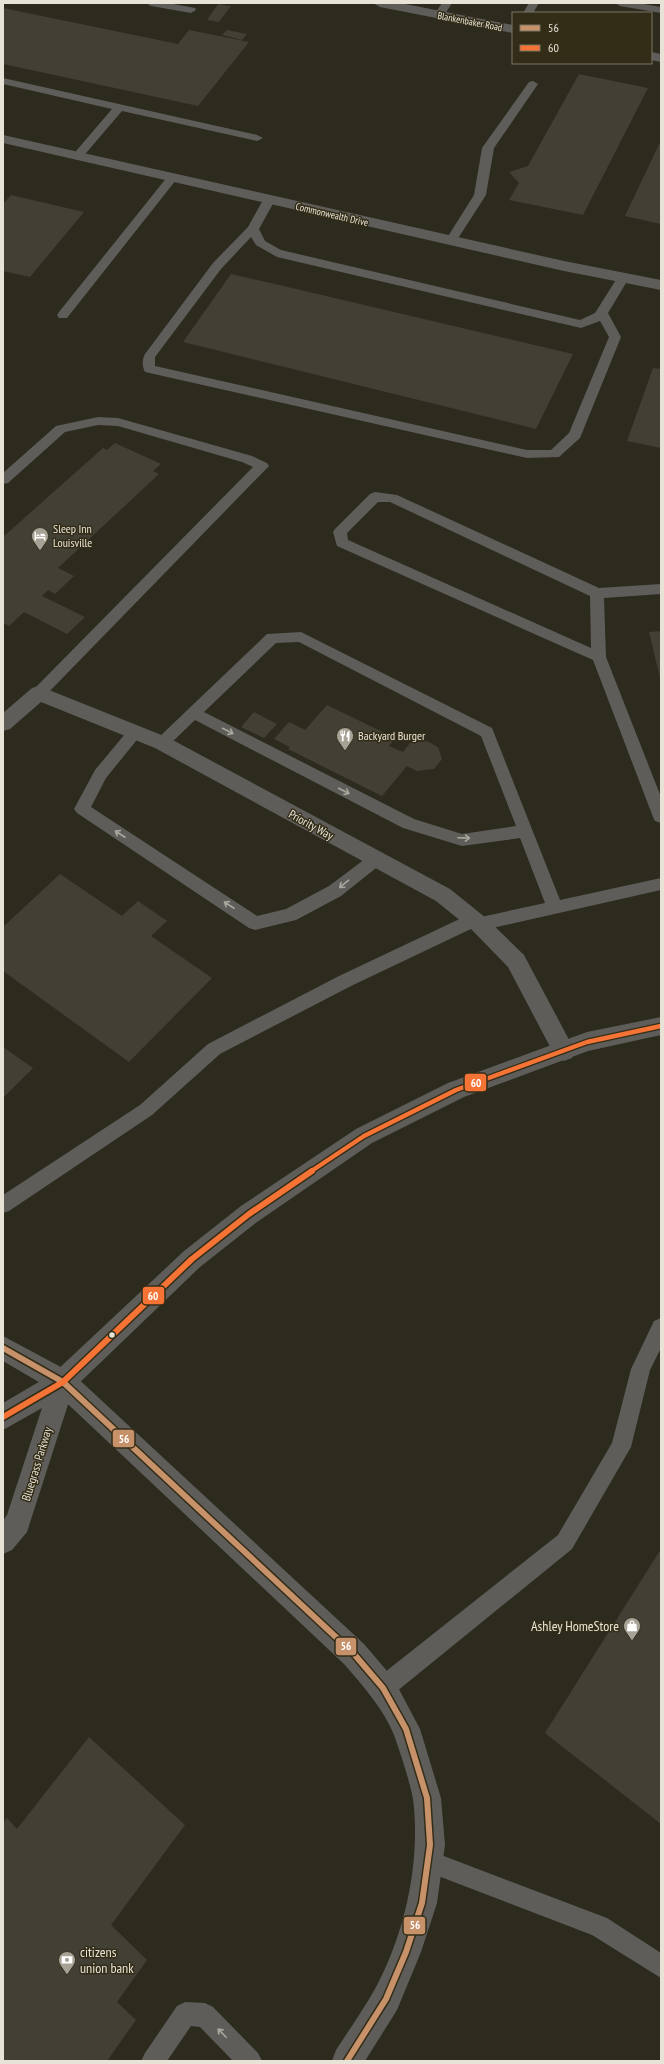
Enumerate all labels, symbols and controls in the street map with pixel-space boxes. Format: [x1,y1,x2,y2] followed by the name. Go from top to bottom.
[436,9,503,34] street label: Blankenbaker Road
[512,12,652,64] legend
[548,20,559,35] text: 56
[548,40,559,55] text: 60
[294,200,369,229] street label: Commonwealth Drive
[53,521,92,550] place label: Sleep Inn Louisville
[30,526,50,551] hotel icon: Sleep Inn Louisville
[335,726,355,751] restaurant icon: Backyard Burger
[222,728,234,735] one-way arrow
[358,728,426,743] place label: Backyard Burger
[338,787,350,795] one-way arrow
[286,806,337,843] street label: Priority Way
[115,830,126,838] one-way arrow
[457,834,470,842] one-way arrow
[339,880,350,888] one-way arrow
[223,901,235,909] one-way arrow
[464,1073,487,1092] line badge: 60
[471,1076,481,1090] text: 60
[142,1286,165,1305] line badge: 60
[148,1289,158,1303] text: 60
[107,1330,117,1340] unlabelled marker
[18,1425,55,1503] street label: Bluegrass Parkway
[112,1429,135,1448] line badge: 56
[119,1432,129,1446] text: 56
[622,1616,642,1641] shop icon: Ashley HomeStore
[531,1617,619,1635] place label: Ashley HomeStore
[335,1637,357,1656] line badge: 56
[341,1639,351,1653] text: 56
[403,1916,426,1935] line badge: 56
[410,1918,420,1932] text: 56
[80,1943,134,1977] place label: citizens union bank
[57,1950,77,1975] bank icon: citizens union bank
[218,2028,227,2038] one-way arrow

